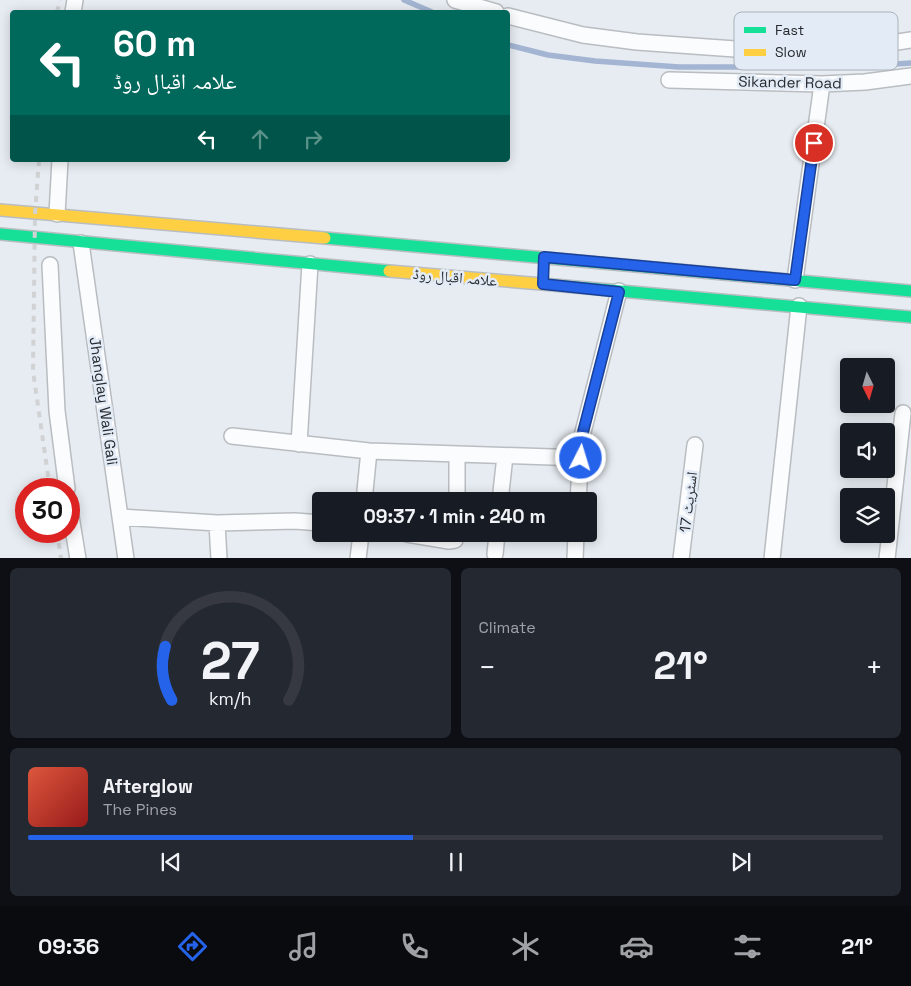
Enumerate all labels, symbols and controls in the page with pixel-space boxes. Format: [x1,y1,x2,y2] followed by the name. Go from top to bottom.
[734,12,898,70] legend
[775,21,804,39] text: Fast
[113,22,196,66] text: 60 m
[30,30,95,95] icon: left
[775,43,807,61] text: Slow
[113,67,237,95] text: علامہ اقبال روڈ
[738,72,842,92] street label: Sikander Road
[793,122,835,164] pin
[193,125,221,153] icon: left
[246,125,274,153] icon: ahead
[299,125,327,153] icon: right
[800,129,828,157] icon: arrive
[412,264,498,291] street label: علامہ اقبال روڈ
[86,336,122,466] street label: Jhanglay Wali Gali
[840,358,895,412] north arrow
[840,358,895,543] map controls
[840,423,895,478] button: sound
[554,431,606,483] position arrow
[675,471,701,533] street label: اسٹریٹ 17
[15,478,80,543] speed limit sign: 30
[840,488,895,543] button: layers
[363,504,546,529] text: 09:37 · 1 min · 240 m
[479,617,536,638] text: Climate
[201,628,260,694] text: 27
[653,642,708,690] text: 21°
[479,649,496,685] text: −
[866,649,883,685] text: +
[209,687,252,710] text: km/h
[103,774,193,799] text: Afterglow
[103,799,177,820] text: The Pines
[157,848,185,876] icon: previous
[442,848,470,876] icon: pause
[727,848,755,876] icon: next
[175,929,210,964] icon: directions
[286,929,321,964] icon: music
[397,929,432,964] icon: phone
[508,929,543,964] icon: climate
[619,929,654,964] icon: car
[730,929,765,964] icon: filters
[38,932,99,960] text: 09:36
[841,932,873,960] text: 21°

